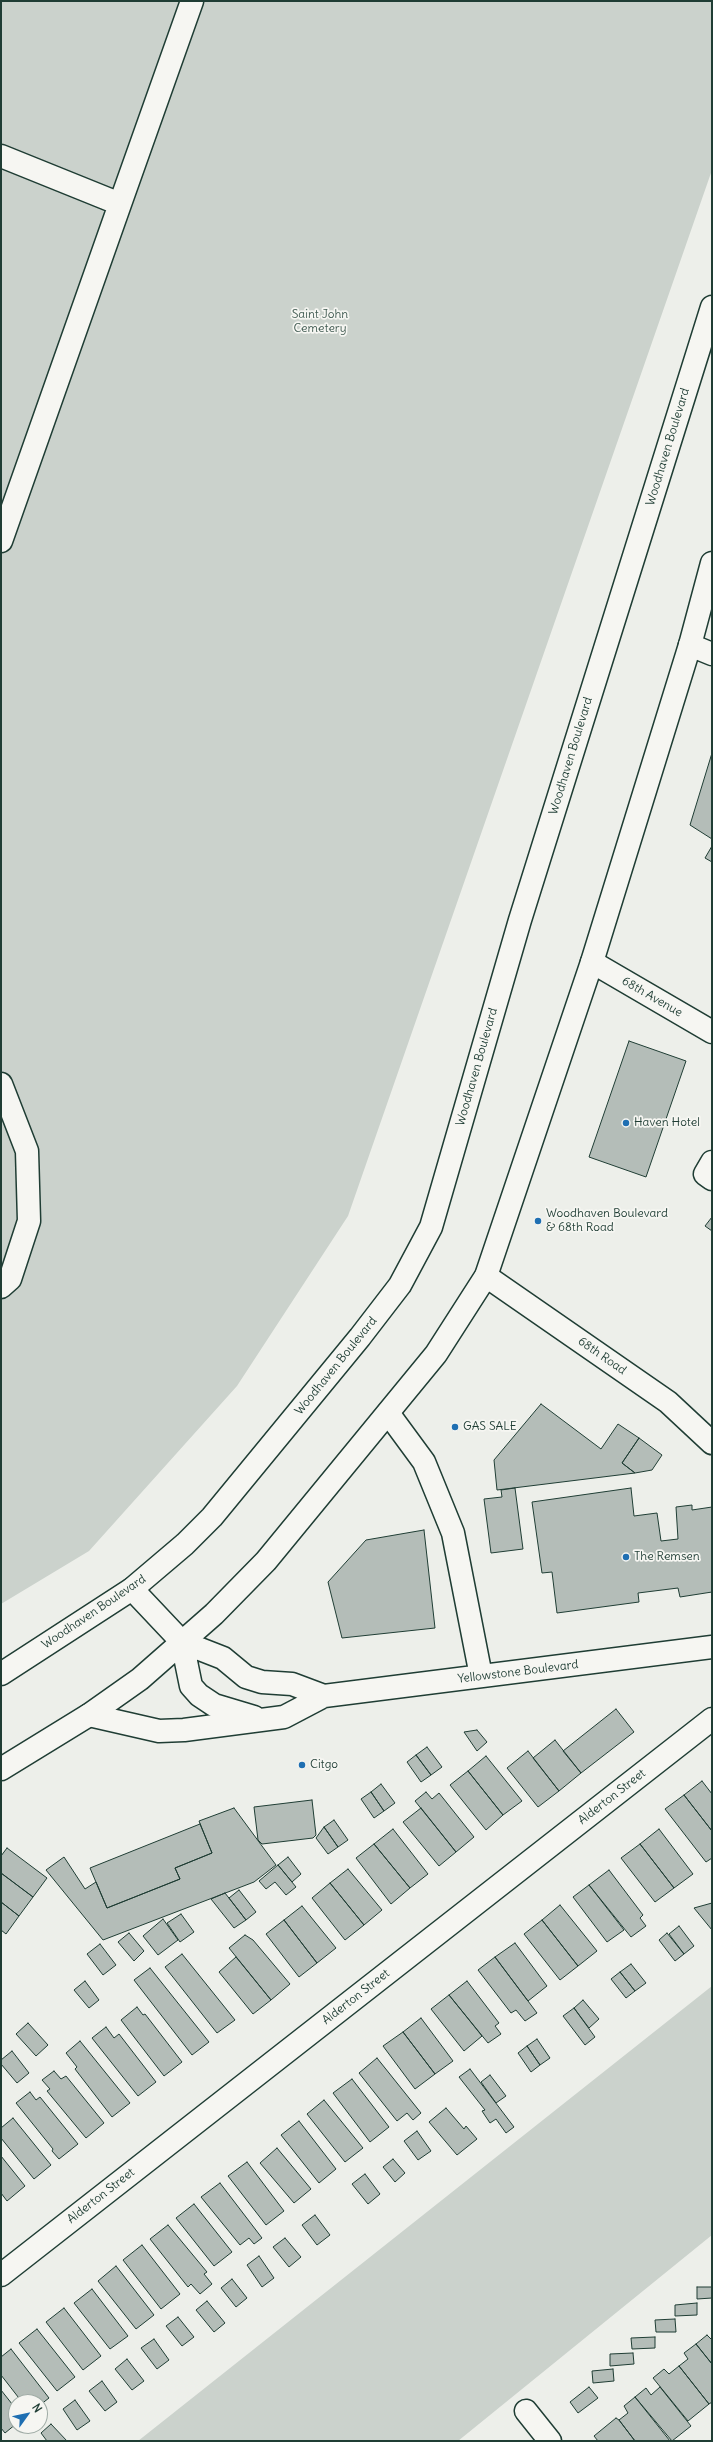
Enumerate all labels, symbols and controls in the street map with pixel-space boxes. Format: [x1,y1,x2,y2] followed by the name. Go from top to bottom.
[292,308,348,336] park label: Saint John Cemetery
[643,387,693,507] street label: Woodhaven Boulevard
[546,696,596,816] street label: Woodhaven Boulevard
[619,974,685,1020] street label: 68th Avenue
[453,1006,501,1128] street label: Woodhaven Boulevard
[634,1116,700,1130] place label: Haven Hotel
[621,1118,631,1128] marker: Haven Hotel
[546,1207,668,1235] place label: Woodhaven Boulevard & 68th Road
[533,1216,543,1226] marker: Woodhaven Boulevard & 68th Road
[292,1314,380,1418] street label: Woodhaven Boulevard
[575,1334,629,1378] street label: 68th Road
[463,1420,517,1434] place label: GAS SALE
[450,1422,460,1432] marker: GAS SALE
[634,1550,700,1564] place label: The Remsen
[621,1552,631,1562] marker: The Remsen
[39,1572,149,1652] street label: Woodhaven Boulevard
[457,1657,579,1687] street label: Yellowstone Boulevard
[310,1758,338,1772] place label: Citgo
[297,1760,307,1770] marker: Citgo
[576,1766,648,1828] street label: Alderton Street
[320,1966,392,2028] street label: Alderton Street
[65,2165,137,2227] street label: Alderton Street
[8,2394,48,2434] north arrow
[29,2401,45,2415] text: N

